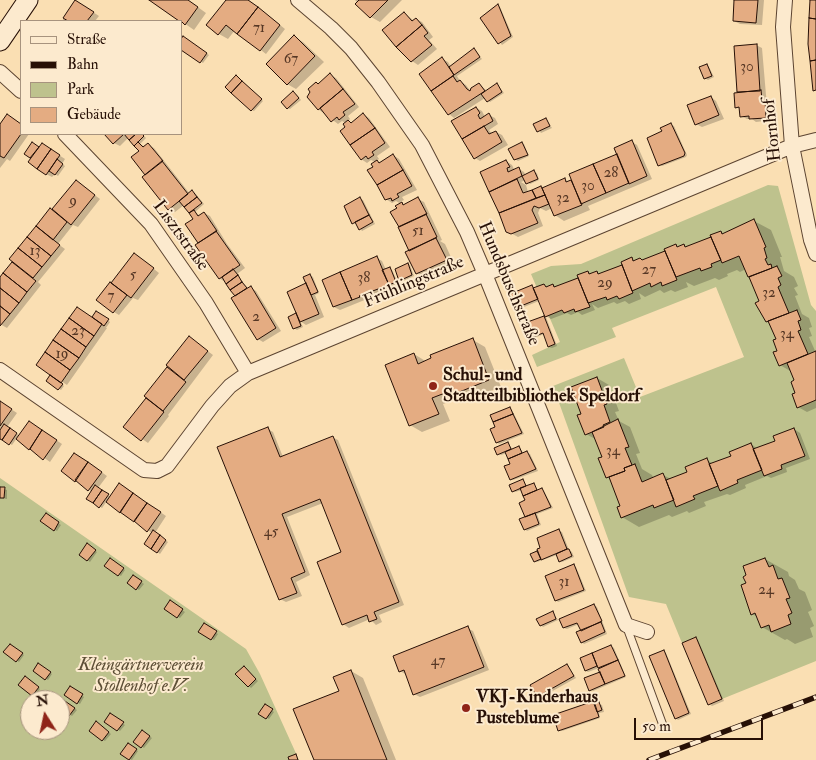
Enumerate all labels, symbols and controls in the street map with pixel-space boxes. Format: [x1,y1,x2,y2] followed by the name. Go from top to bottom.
[20,20,182,135] legend
[253,20,265,38] house number: 71
[67,30,106,49] text: Straße
[284,51,298,69] house number: 67
[67,55,99,74] text: Bahn
[740,59,754,77] house number: 30
[67,80,94,99] text: Park
[759,97,787,163] street label: Hornhof
[67,105,121,124] text: Gebäude
[604,165,618,183] house number: 28
[581,178,595,196] house number: 30
[556,190,570,208] house number: 32
[69,193,77,211] house number: 9
[147,197,213,275] street label: Lisztstraße
[472,219,544,349] street label: Hundsbuschstraße
[412,223,424,241] house number: 51
[29,243,41,261] house number: 13
[360,252,468,314] street label: Frühlingstraße
[642,262,656,280] house number: 27
[130,267,136,285] house number: 5
[358,270,370,288] house number: 38
[597,275,613,293] house number: 29
[762,285,776,303] house number: 32
[108,288,114,306] house number: 7
[252,309,260,327] house number: 2
[71,323,85,341] house number: 23
[780,326,794,344] house number: 34
[56,346,68,364] house number: 19
[443,365,640,408] place label: Schul- und Stadtteilbibliothek Speldorf
[427,380,439,392] marker: Schul- und Stadtteilbibliothek Speldorf
[606,443,620,461] house number: 34
[264,524,278,542] house number: 45
[558,574,570,592] house number: 31
[758,582,774,600] house number: 24
[431,653,445,671] house number: 47
[78,655,204,698] park label: Kleingärtnerverein Stollenhof e.V.
[476,687,598,730] place label: VKJ-Kinderhaus Pusteblume
[20,690,70,740] north arrow
[35,691,50,710] text: N
[460,702,472,714] marker: VKJ-Kinderhaus Pusteblume
[636,708,765,740] scale bar
[642,717,671,736] text: 50 m

